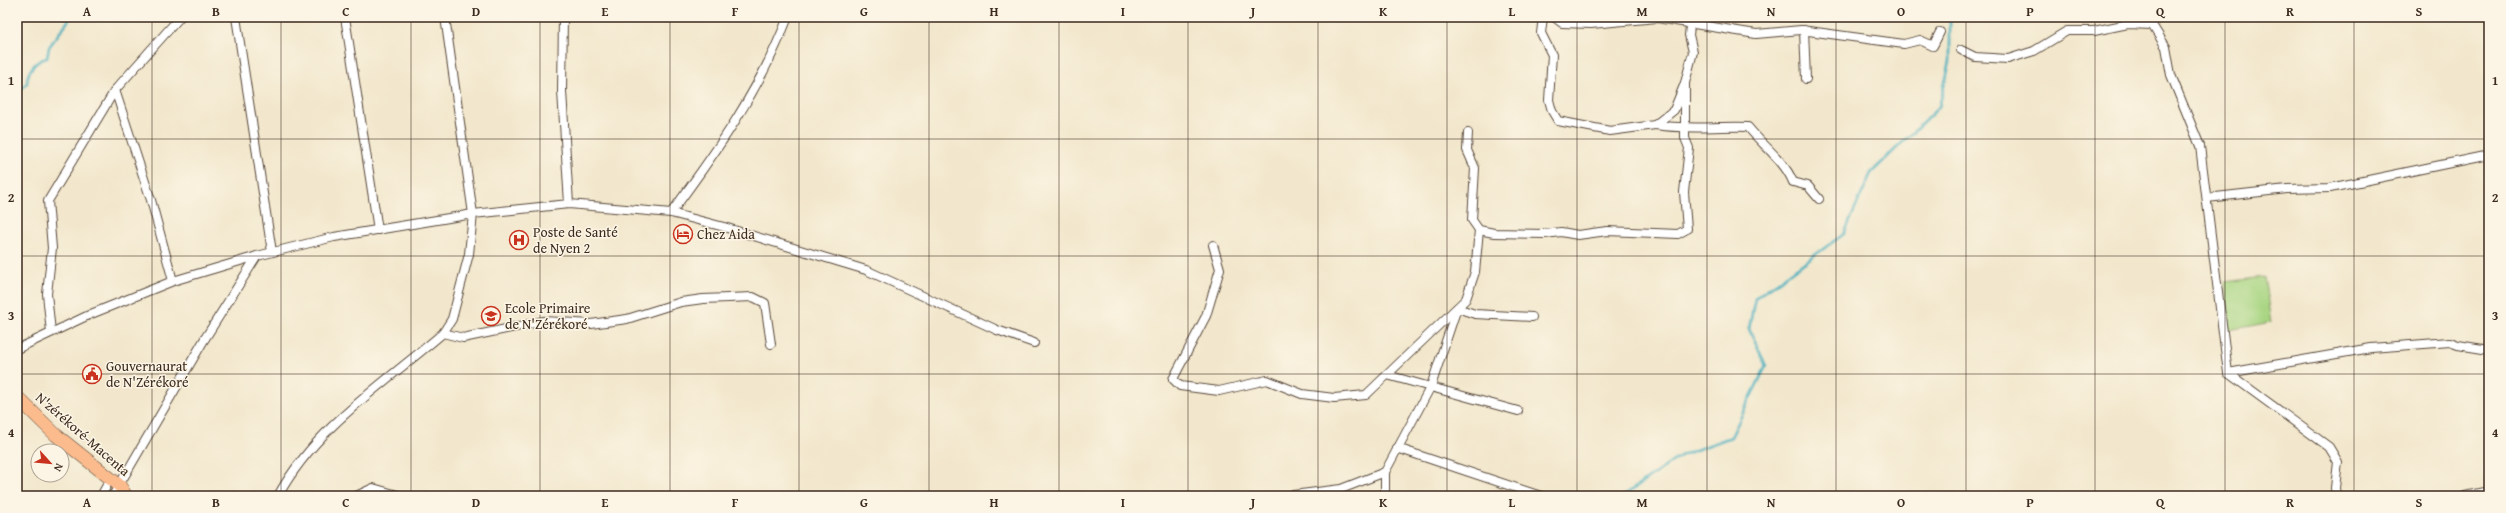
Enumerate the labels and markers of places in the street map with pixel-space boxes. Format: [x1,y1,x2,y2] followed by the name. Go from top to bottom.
[533,222,618,258] place label: Poste de Santé de Nyen 2
[672,223,694,245] hotel icon: Chez Aida
[697,224,755,244] place label: Chez Aida
[508,229,530,251] hospital icon: Poste de Santé de Nyen 2
[505,298,591,334] place label: Ecole Primaire de N'Zérékoré
[480,305,502,327] school or university icon: Ecole Primaire de N'Zérékoré
[106,356,189,392] place label: Gouvernaurat de N'Zérékoré
[81,363,103,385] public building icon: Gouvernaurat de N'Zérékoré

